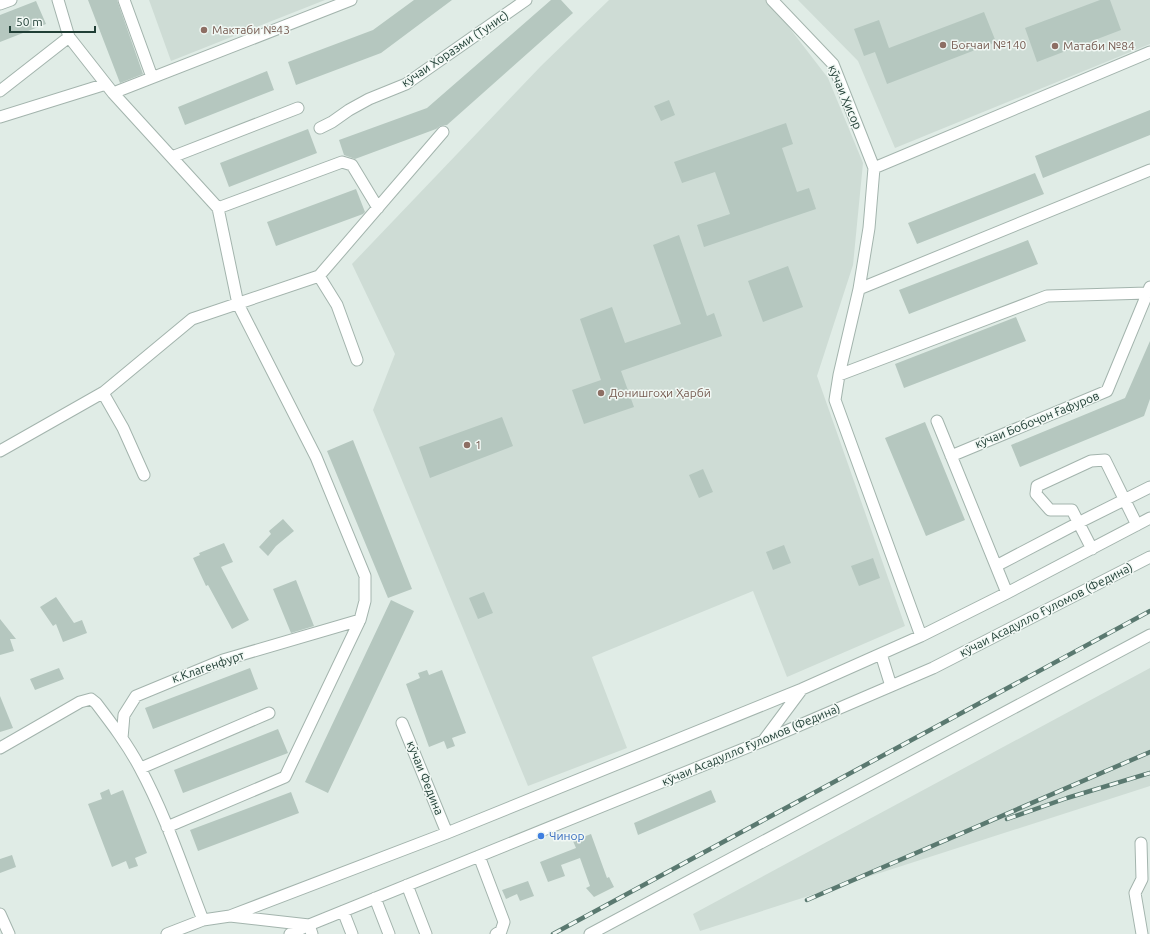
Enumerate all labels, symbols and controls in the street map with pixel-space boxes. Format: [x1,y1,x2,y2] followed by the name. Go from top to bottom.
[10,8,95,34] scale bar
[399,8,511,90] street label: кӯчаи Хоразми (Тунис)
[16,15,43,28] text: 50 m
[212,23,290,36] place label: Мактаби №43
[199,25,209,35] marker: Мактаби №43
[951,38,1026,51] place label: Боғчаи №140
[1063,39,1135,52] place label: Матаби №84
[938,40,948,50] marker: Боғчаи №140
[1050,41,1060,51] marker: Матаби №84
[826,63,865,131] street label: кӯчаи Ҳисор
[609,386,711,399] place label: Донишгоҳи Ҳарбӣ
[596,388,606,398] marker: Донишгоҳи Ҳарбӣ
[973,389,1101,450] street label: кӯчаи Бобоҷон Ғафуров
[475,438,482,451] place label: 1
[462,440,472,450] marker: 1
[957,560,1135,660] street label: кӯчаи Асадулло Ғуломов (Федина)
[170,648,246,685] street label: к.Клагенфурт
[660,701,842,789] street label: кӯчаи Асадулло Ғуломов (Федина)
[405,739,446,817] street label: кӯчаи Федина
[549,829,585,842] place label: Чинор
[536,831,546,841] marker: Чинор

